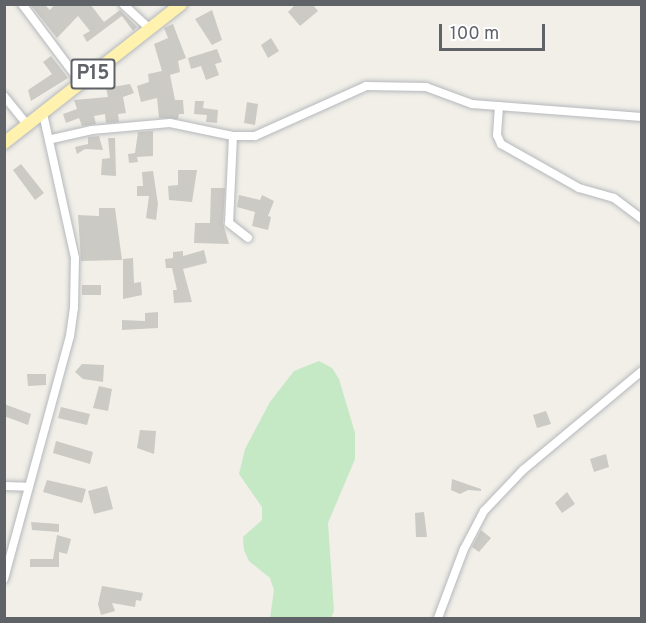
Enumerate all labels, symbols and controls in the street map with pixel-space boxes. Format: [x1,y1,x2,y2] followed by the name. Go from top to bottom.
[442,12,548,50] scale bar
[450,23,499,46] text: 100 m
[70,57,116,91] road number: P15

